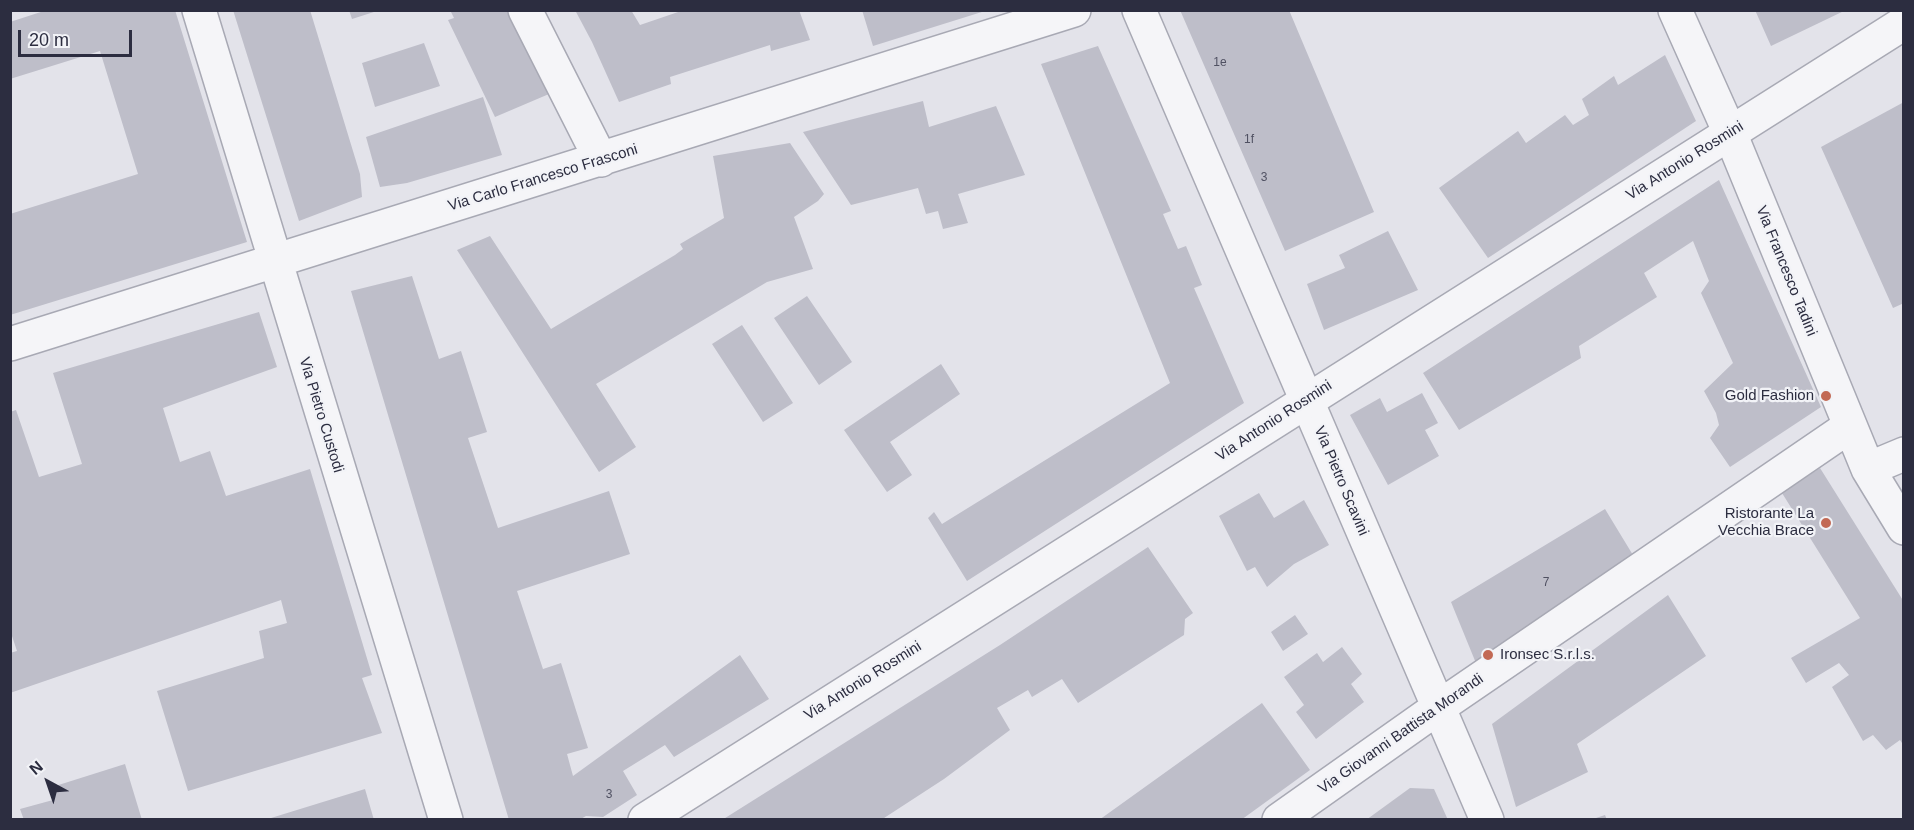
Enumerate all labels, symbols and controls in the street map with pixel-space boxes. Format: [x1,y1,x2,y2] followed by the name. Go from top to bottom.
[21,18,135,56] scale bar
[29,30,69,50] text: 20 m
[1213,56,1227,70] house number: 1e
[1623,118,1747,204] street label: Via Antonio Rosmini
[1244,133,1254,147] house number: 1f
[446,141,640,215] street label: Via Carlo Francesco Frasconi
[1261,171,1267,185] house number: 3
[1752,203,1820,339] street label: Via Francesco Tadini
[295,355,347,475] street label: Via Pietro Custodi
[1213,377,1335,465] street label: Via Antonio Rosmini
[1725,387,1814,405] place label: Gold Fashion
[1819,389,1833,403] marker: Gold Fashion
[1310,424,1372,538] street label: Via Pietro Scavini
[1718,505,1814,540] place label: Ristorante La Vecchia Brace
[1819,516,1833,530] marker: Ristorante La Vecchia Brace
[1543,576,1549,590] house number: 7
[801,638,925,724] street label: Via Antonio Rosmini
[1500,646,1595,664] place label: Ironsec S.r.l.s.
[1481,648,1495,662] marker: Ironsec S.r.l.s.
[1315,670,1487,798] street label: Via Giovanni Battista Morandi
[18,752,78,812] north arrow
[26,758,46,778] text: N
[606,788,612,802] house number: 3

